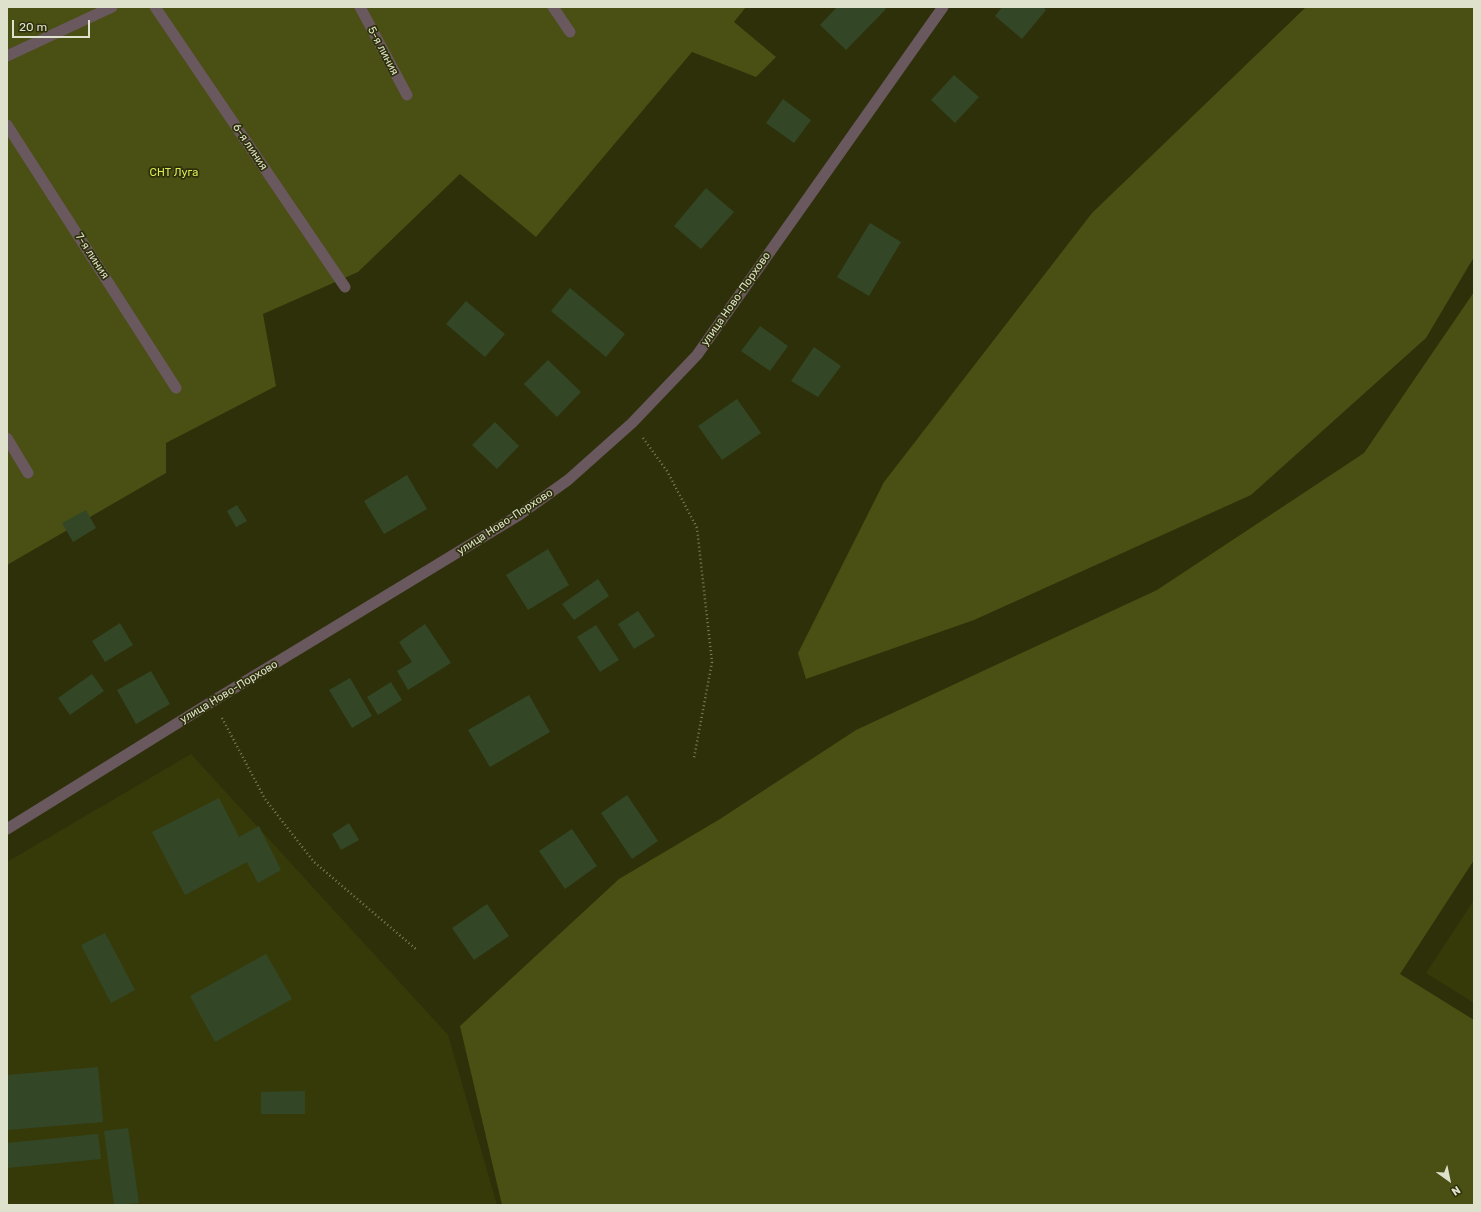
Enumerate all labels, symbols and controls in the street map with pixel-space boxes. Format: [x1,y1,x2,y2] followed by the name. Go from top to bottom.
[14,12,92,38] scale bar
[19,20,47,34] text: 20 m
[365,24,401,78] street label: 5-я линия
[230,121,270,173] street label: 6-я линия
[150,166,198,180] park label: СНТ Луга
[72,231,112,281] street label: 7-я линия
[699,249,773,349] street label: улица Ново-Порхово
[455,486,555,558] street label: улица Ново-Порхово
[178,658,280,726] street label: улица Ново-Порхово
[1429,1160,1469,1200] north arrow
[1449,1183,1463,1198] text: N

